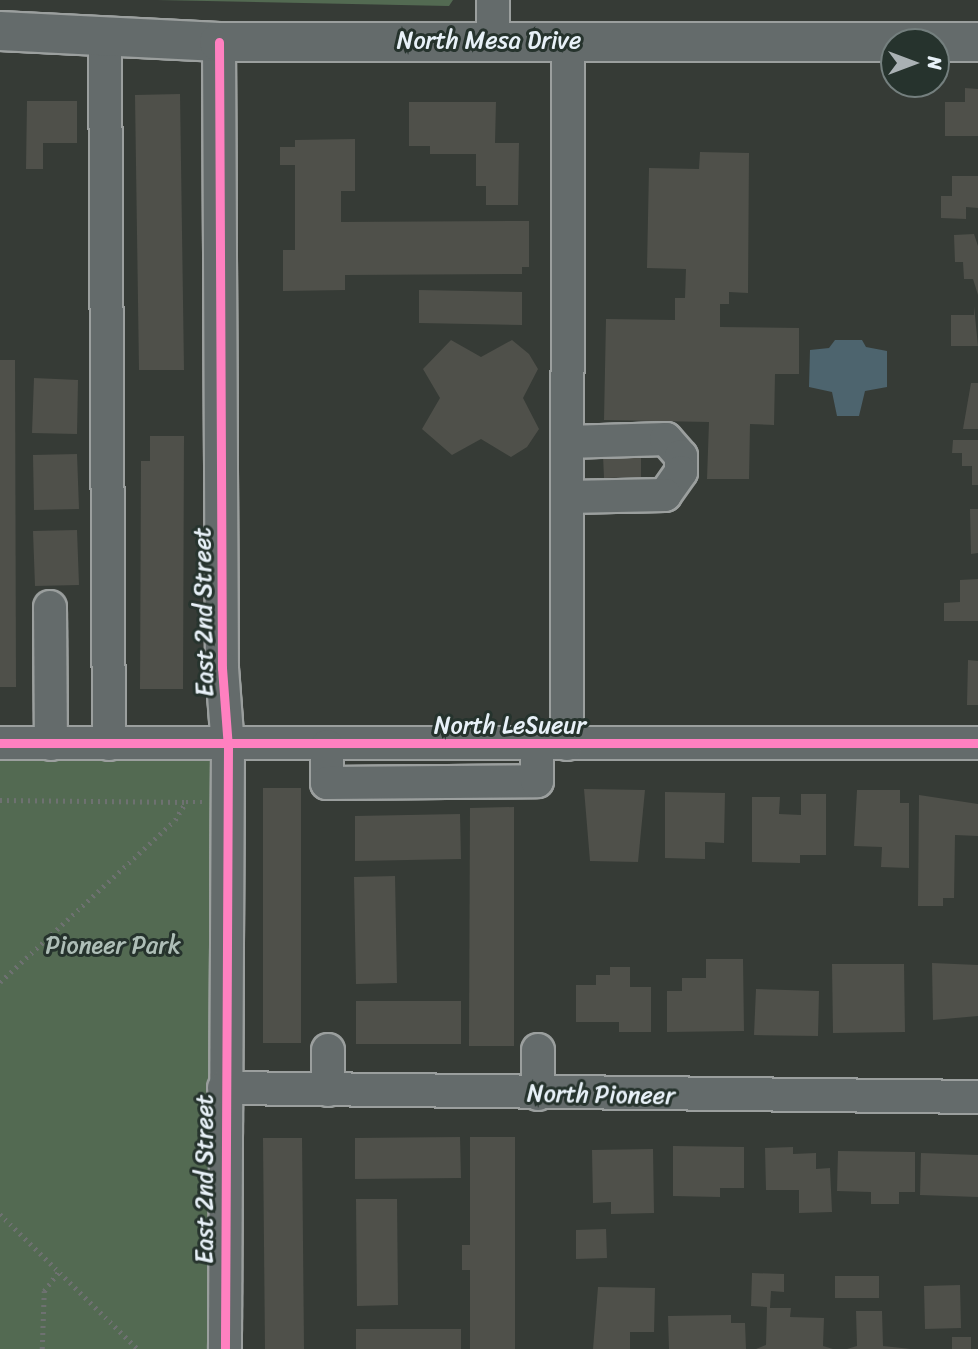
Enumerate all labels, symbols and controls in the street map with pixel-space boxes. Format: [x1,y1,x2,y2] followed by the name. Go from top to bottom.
[397,27,581,55] street label: North Mesa Drive
[880,28,950,98] north arrow
[918,56,951,70] text: N
[188,527,220,697] street label: East 2nd Street
[433,712,587,740] street label: North LeSueur
[45,932,181,960] park label: Pioneer Park
[527,1079,675,1111] street label: North Pioneer
[191,1095,219,1263] street label: East 2nd Street

